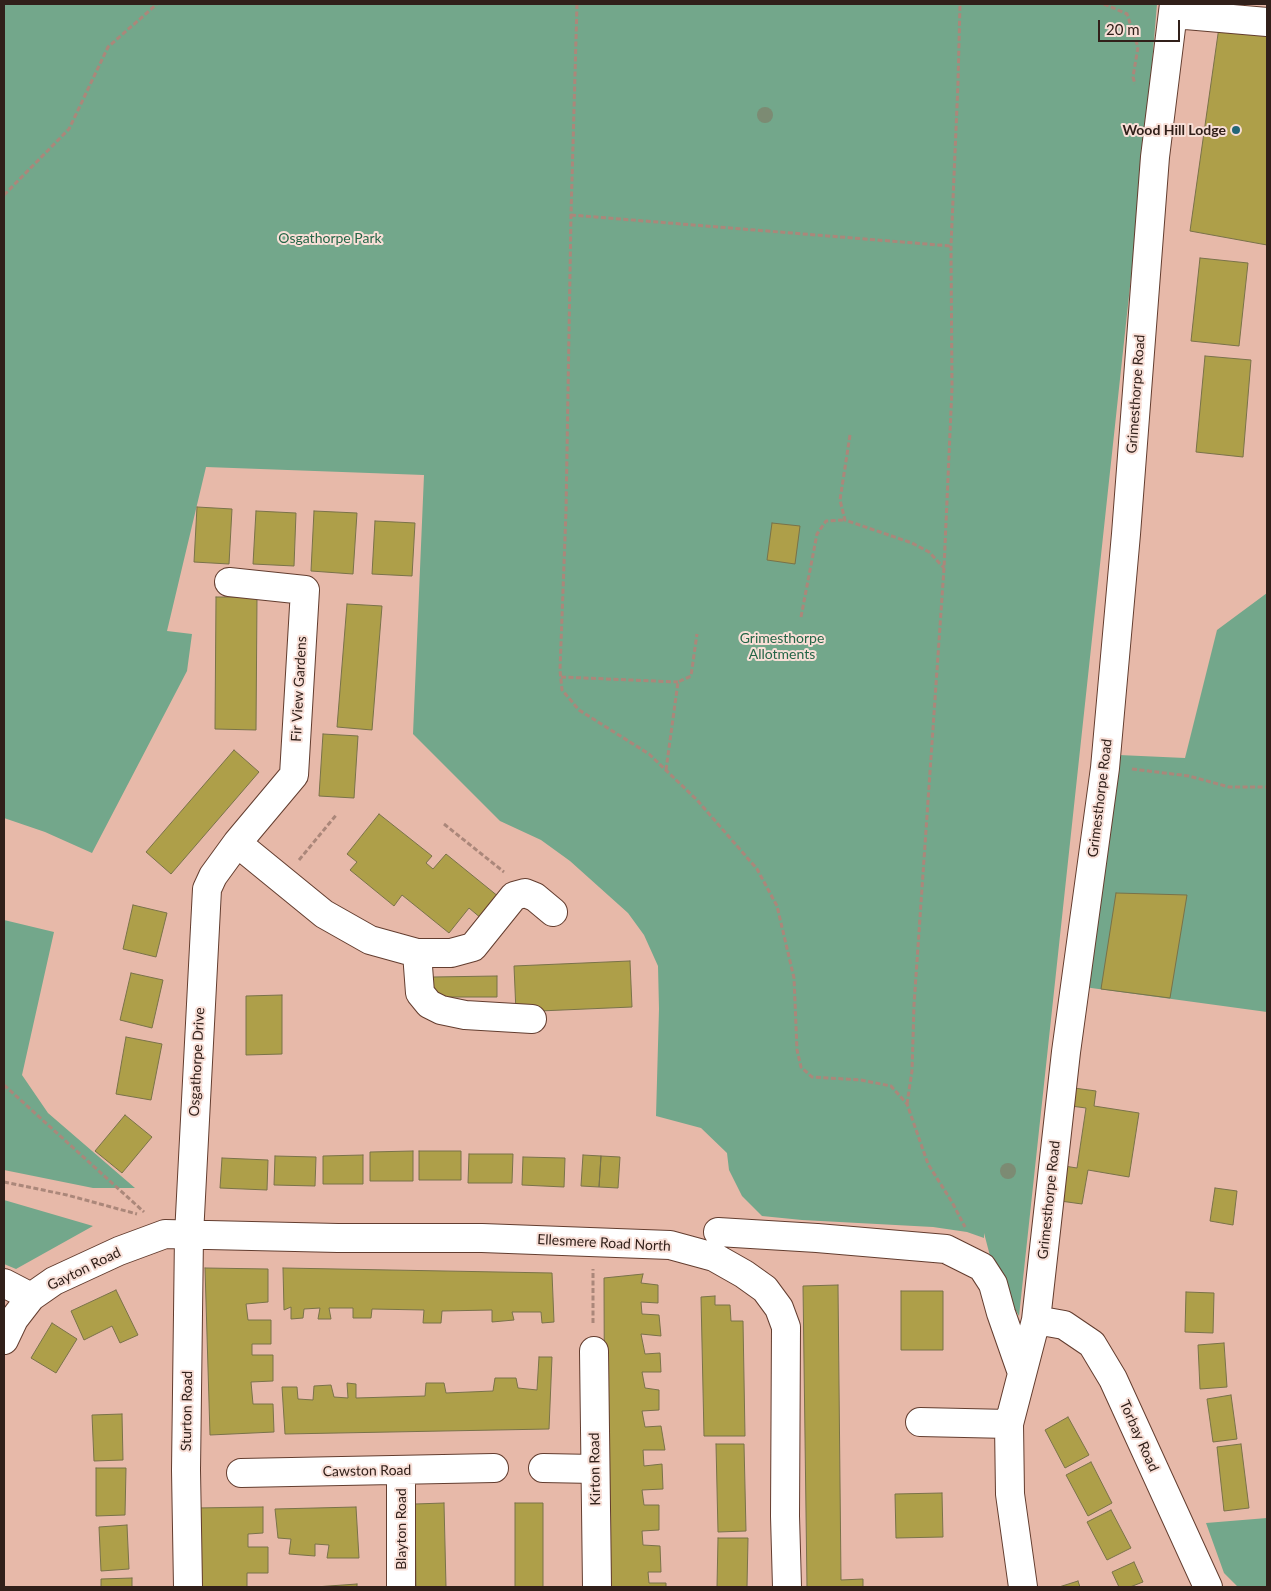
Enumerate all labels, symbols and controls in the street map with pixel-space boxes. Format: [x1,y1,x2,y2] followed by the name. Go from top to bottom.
[1101,10,1184,42] scale bar
[1106,20,1140,38] text: 20 m
[1122,122,1226,138] place label: Wood Hill Lodge
[1230,124,1242,136] marker: Wood Hill Lodge
[278,230,382,246] park label: Osgathorpe Park
[1123,334,1149,454] street label: Grimesthorpe Road
[740,630,824,662] park label: Grimesthorpe Allotments
[288,636,310,742] street label: Fir View Gardens
[1084,738,1116,858] street label: Grimesthorpe Road
[186,1007,208,1117] street label: Osgathorpe Drive
[1034,1140,1064,1260] street label: Grimesthorpe Road
[537,1231,671,1255] street label: Ellesmere Road North
[45,1244,123,1294] street label: Gayton Road
[178,1371,196,1451] street label: Sturton Road
[1116,1398,1162,1474] street label: Torbay Road
[586,1432,604,1506] street label: Kirton Road
[323,1462,411,1480] street label: Cawston Road
[393,1488,409,1570] street label: Blayton Road

